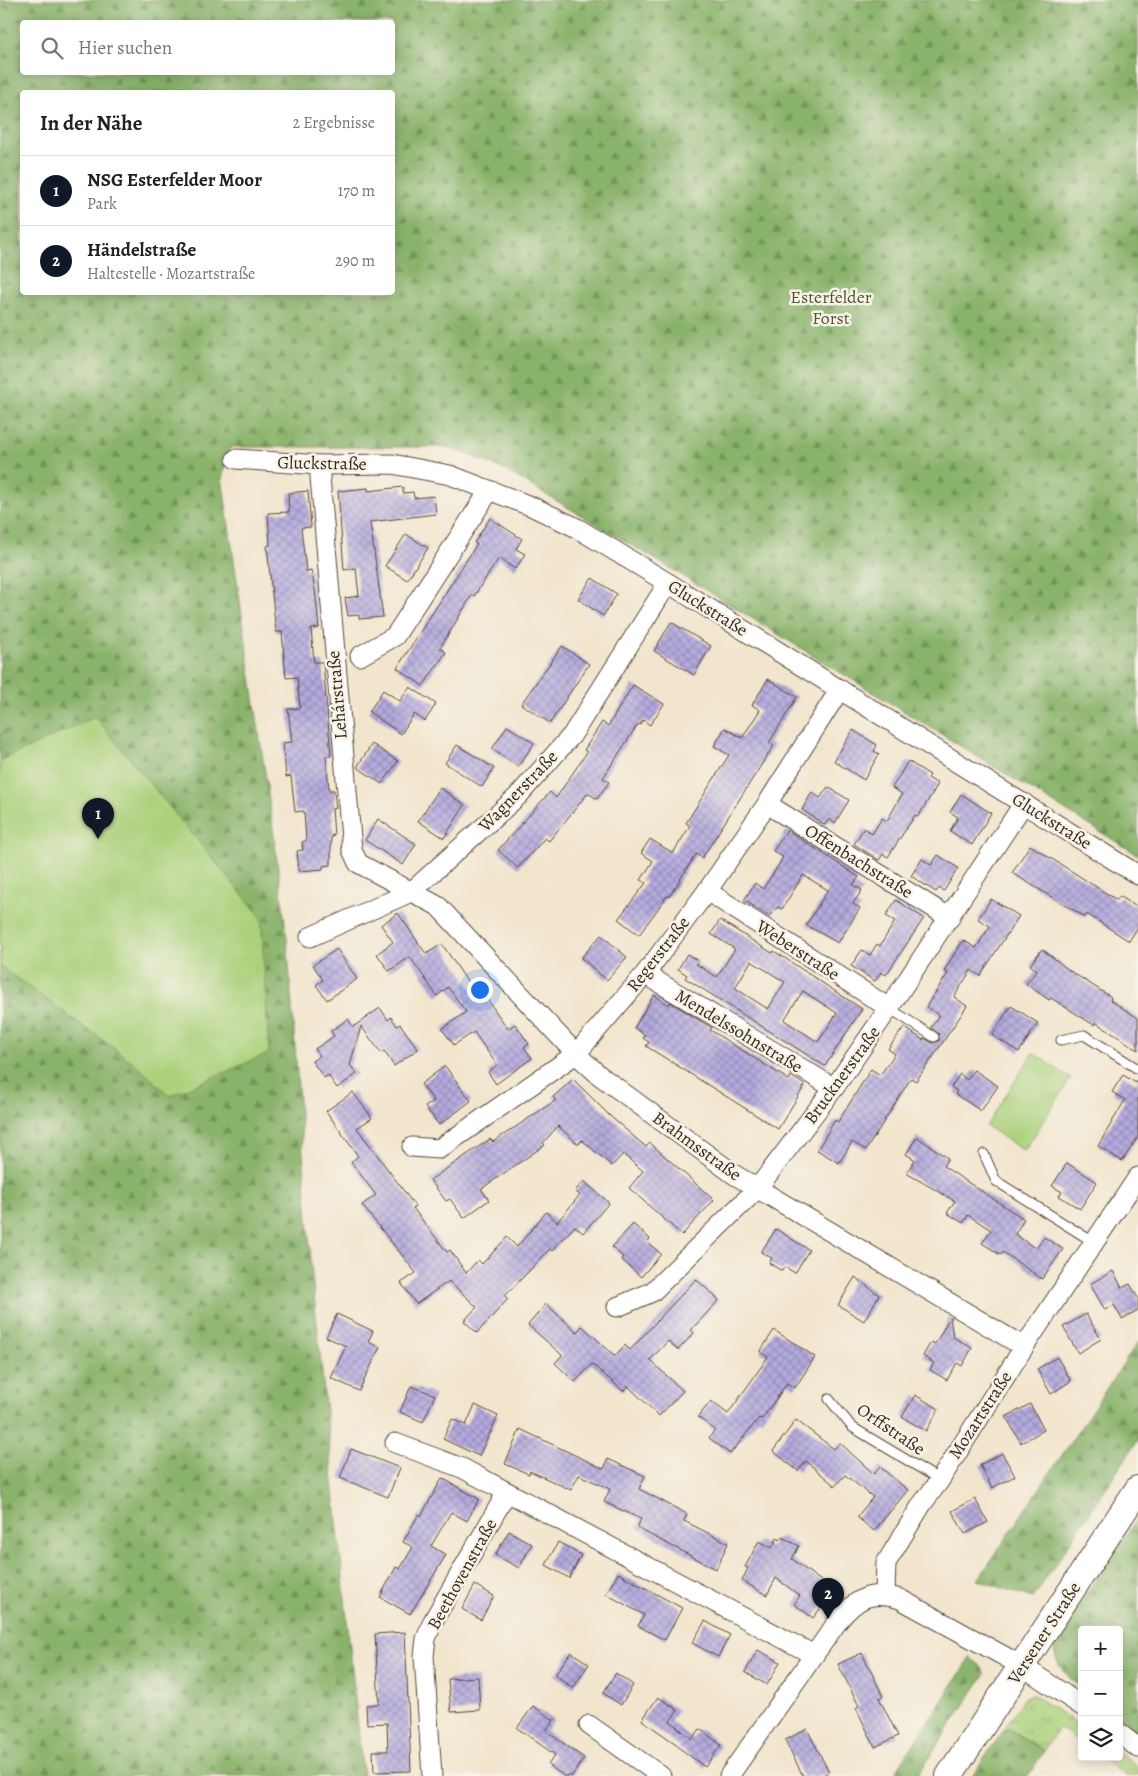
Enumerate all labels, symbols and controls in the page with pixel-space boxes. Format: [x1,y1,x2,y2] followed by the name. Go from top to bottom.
[20,20,395,75] search box
[38,34,66,62] icon: search
[78,35,172,61] text: Hier suchen
[40,109,142,137] text: In der Nähe
[293,112,375,134] text: 2 Ergebnisse
[87,167,262,193] text: NSG Esterfelder Moor
[53,180,59,202] text: 1
[338,180,375,202] text: 170 m
[87,193,117,215] text: Park
[87,237,196,263] text: Händelstraße
[52,250,60,272] text: 2
[335,250,375,272] text: 290 m
[87,263,255,285] text: Haltestelle · Mozartstraße
[790,285,872,330] park label: Esterfelder Forst
[277,450,367,476] street label: Gluckstraße
[664,574,752,642] street label: Gluckstraße
[321,650,353,740] street label: Lehárstraße
[472,745,563,838] street label: Wagnerstraße
[1008,787,1096,855] street label: Gluckstraße
[82,798,114,839] pin: 1
[800,818,918,904] street label: Offenbachstraße
[621,911,695,997] street label: Regerstraße
[751,914,844,986] street label: Weberstraße
[467,977,493,1003] your location
[671,983,807,1079] street label: Mendelssohnstraße
[798,1021,886,1129] street label: Brucknerstraße
[648,1106,746,1186] street label: Brahmsstraße
[943,1366,1017,1464] street label: Mozartstraße
[852,1397,930,1461] street label: Orffstraße
[422,1514,502,1634] street label: Beethovenstraße
[1001,1577,1086,1690] street label: Versener Straße
[812,1578,844,1619] pin: 2
[1078,1626,1123,1761] map controls
[1078,1626,1123,1671] button: +
[1078,1671,1123,1716] button: −
[1078,1716,1123,1761] button: layers

